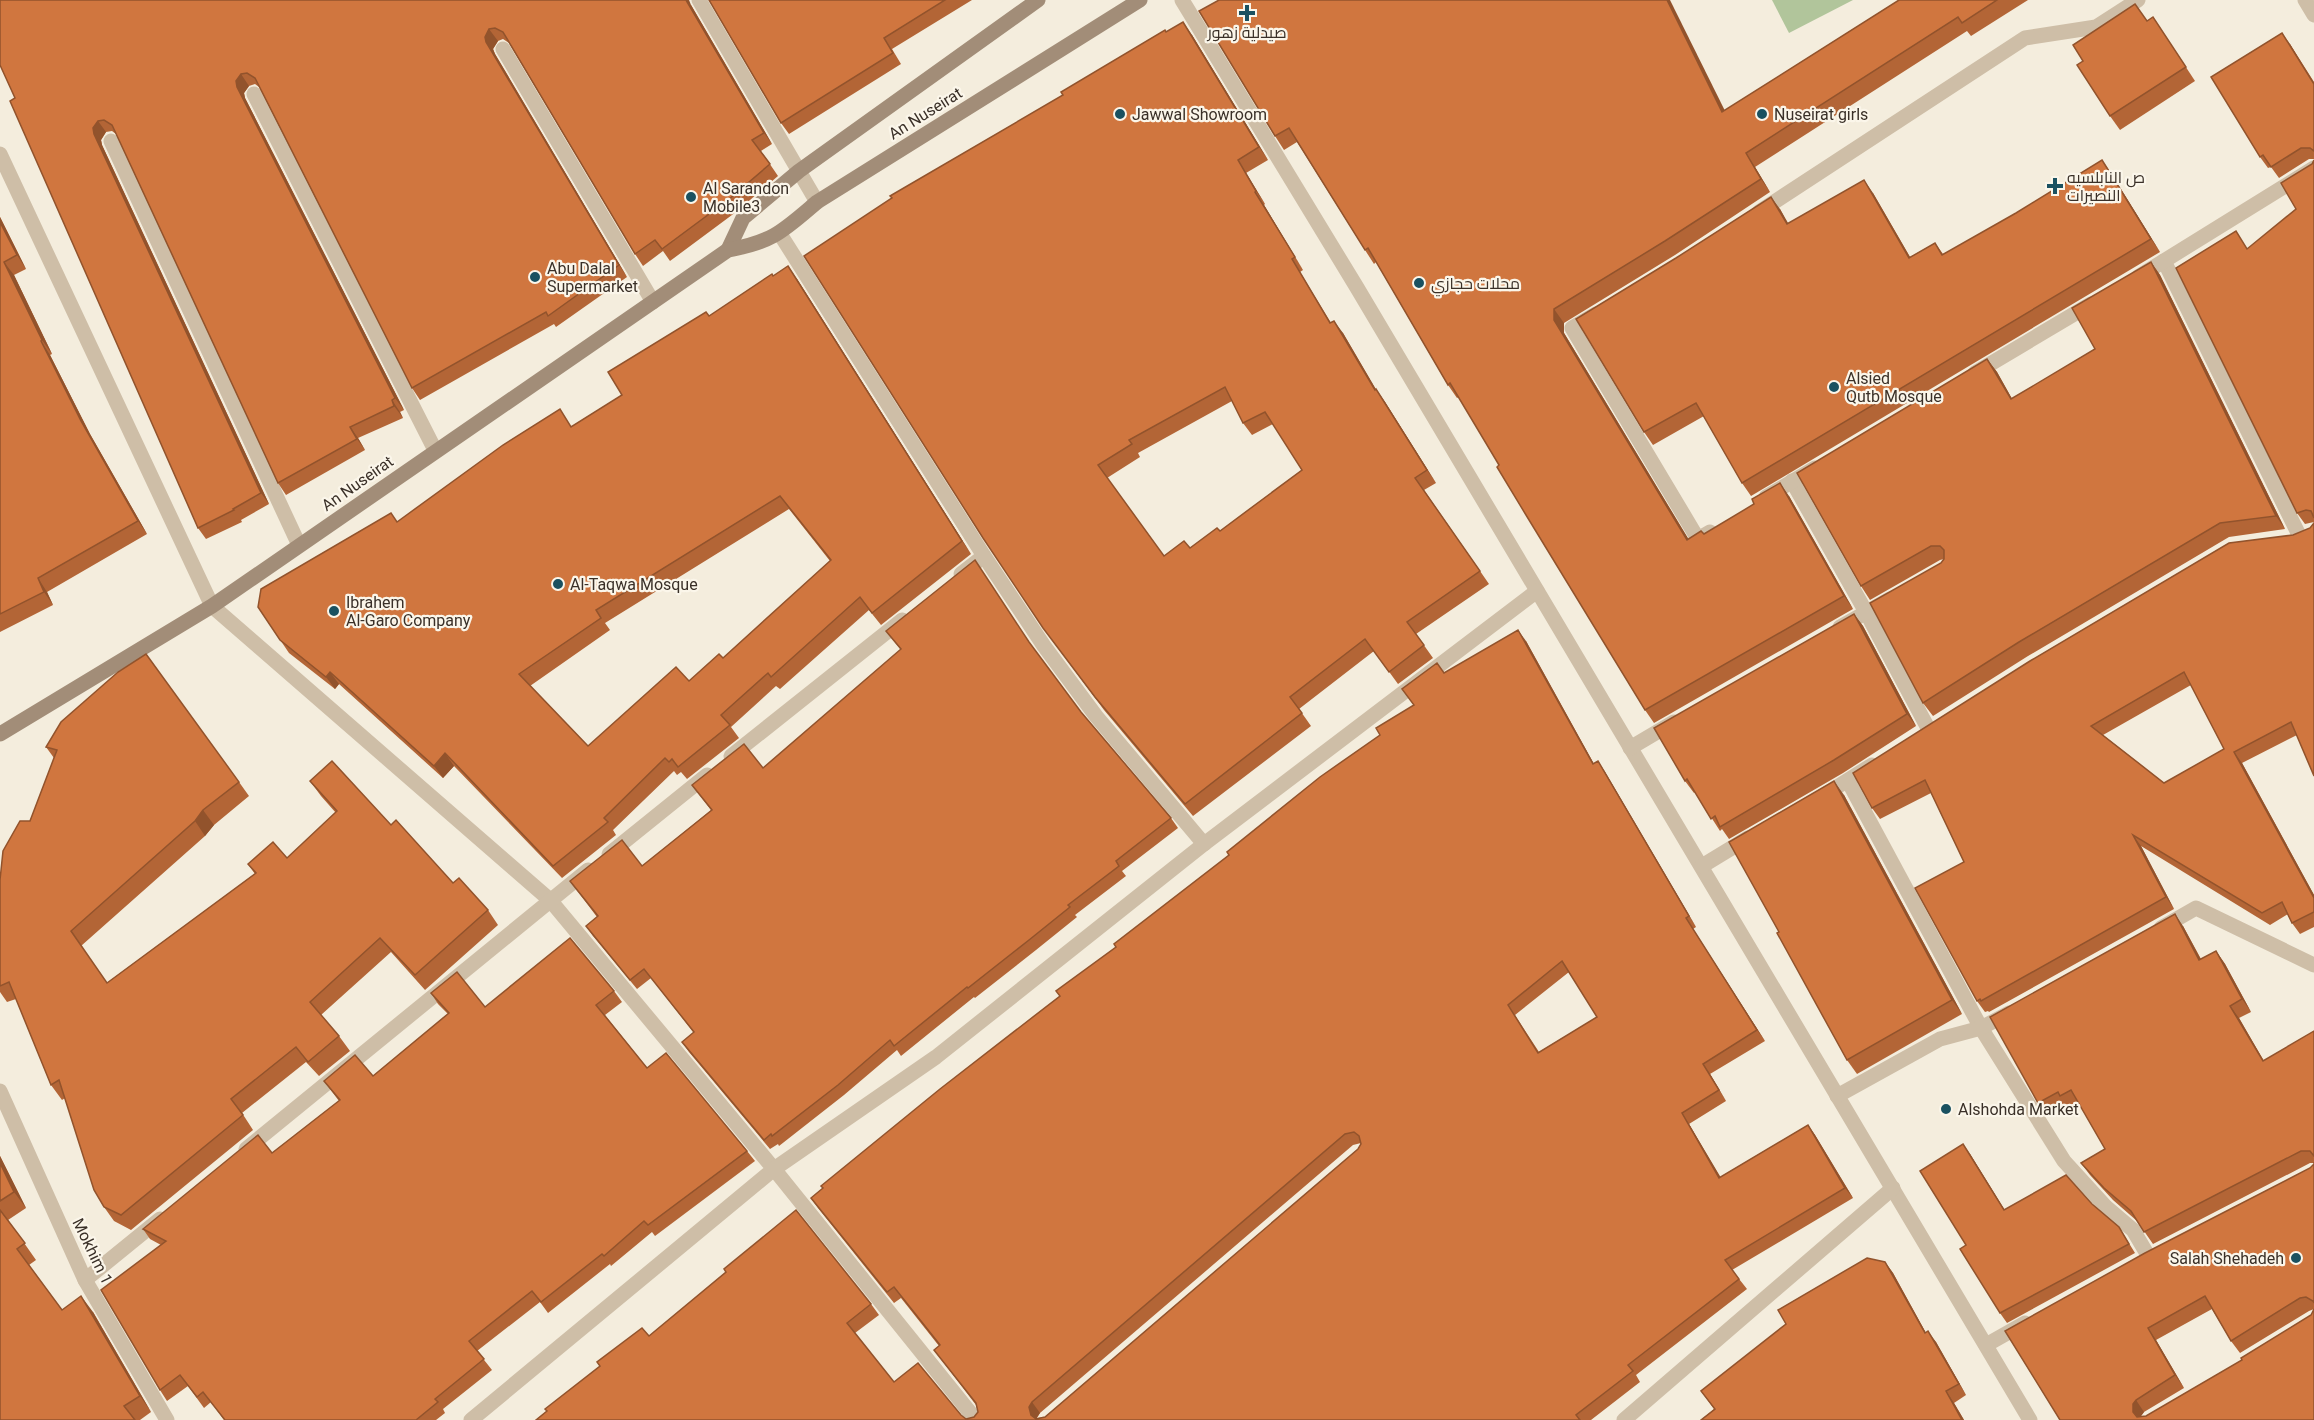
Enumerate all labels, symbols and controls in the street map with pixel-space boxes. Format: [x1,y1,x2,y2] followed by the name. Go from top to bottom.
[1240,6,1254,20] marker: صيدلية زهور
[1206,23,1287,42] place label: صيدلية زهور
[885,83,966,144] street label: An Nuseirat
[1132,105,1267,124] place label: Jawwal Showroom
[1774,105,1868,124] place label: Nuseirat girls
[1113,107,1127,121] marker: Jawwal Showroom
[1755,107,1769,121] marker: Nuseirat girls
[2067,168,2145,205] place label: ص النابلسيه النصيرات
[703,179,789,216] place label: Al Sarandon Mobile3
[2048,179,2062,193] marker: ص النابلسيه النصيرات
[684,190,698,204] marker: Al Sarandon Mobile3
[547,259,638,296] place label: Abu Dalal Supermarket
[528,270,542,284] marker: Abu Dalal Supermarket
[1431,274,1520,297] place label: محلات حجازي
[1412,276,1426,290] marker: محلات حجازي
[1846,369,1942,406] place label: Alsied Qutb Mosque
[1827,380,1841,394] marker: Alsied Qutb Mosque
[318,452,397,515] street label: An Nuseirat
[570,575,698,594] place label: Al-Taqwa Mosque
[551,577,565,591] marker: Al-Taqwa Mosque
[346,593,471,630] place label: Ibrahem Al-Garo Company
[327,604,341,618] marker: Ibrahem Al-Garo Company
[1958,1100,2079,1119] place label: Alshohda Market
[1939,1102,1953,1116] marker: Alshohda Market
[68,1215,117,1287] street label: Mokhim 1
[2170,1249,2284,1268] place label: Salah Shehadeh
[2289,1251,2303,1265] marker: Salah Shehadeh

